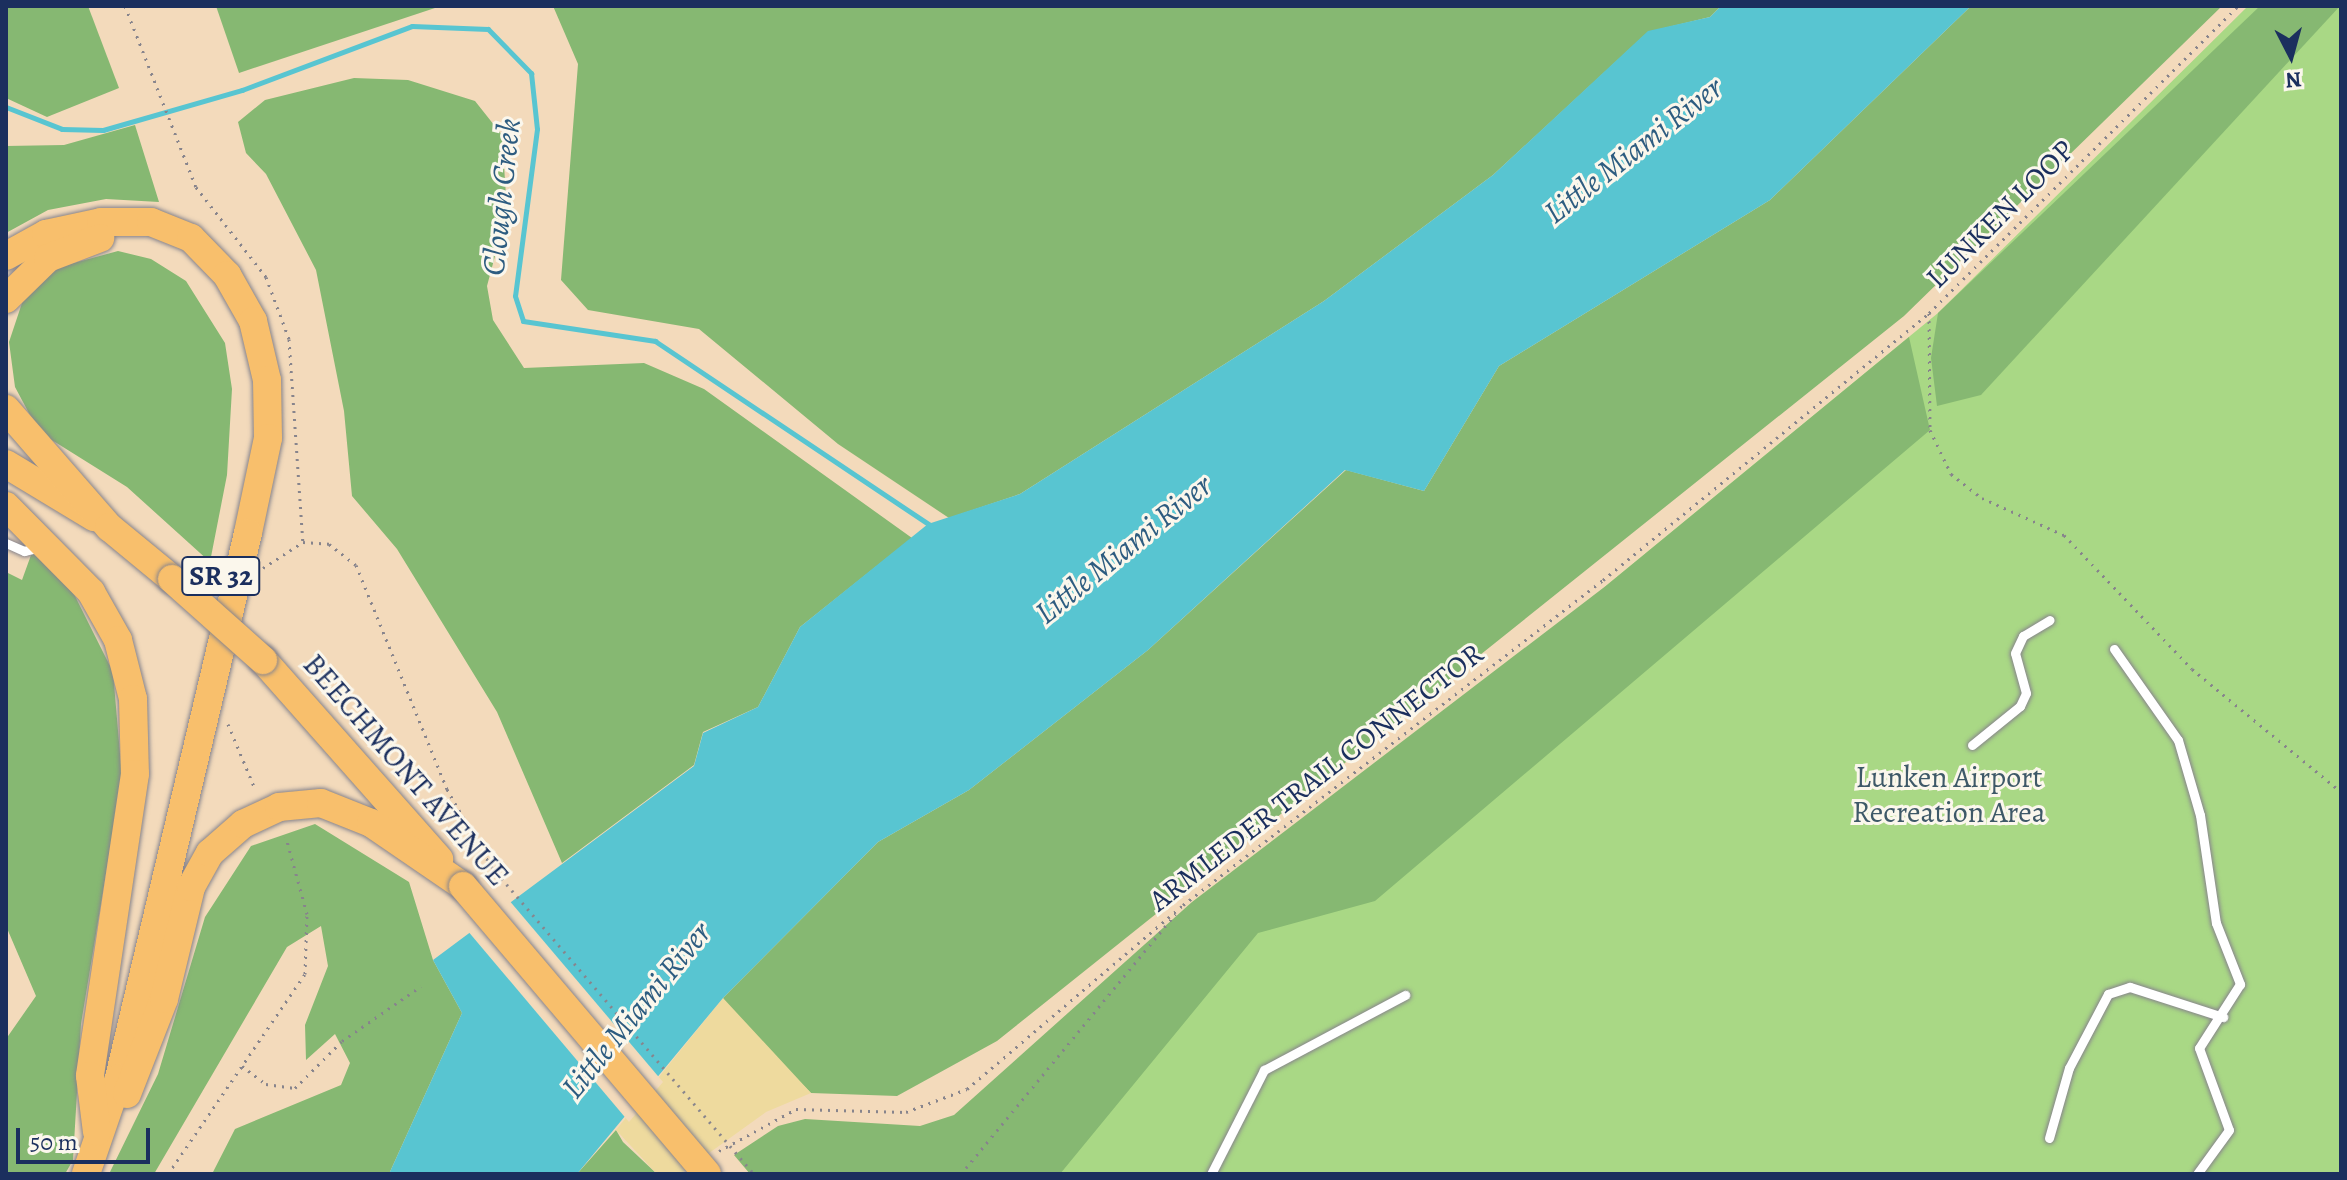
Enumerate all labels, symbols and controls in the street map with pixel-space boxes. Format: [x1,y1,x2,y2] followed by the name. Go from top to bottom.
[2251,16,2331,96] north arrow
[2284,64,2303,96] text: N
[1536,68,1730,232] water label: Little Miami River
[474,117,528,277] water label: Clough Creek
[1918,132,2082,296] street label: LUNKEN LOOP
[1027,466,1219,632] water label: Little Miami River
[181,552,261,600] road number: SR 32
[1142,635,1490,919] street label: ARMLEDER TRAIL CONNECTOR
[296,647,516,893] street label: BEECHMONT AVENUE
[1852,759,2046,830] park label: Lunken Airport Recreation Area
[553,914,719,1106] water label: Little Miami River
[20,1112,154,1162] scale bar
[30,1126,78,1158] text: 50 m

